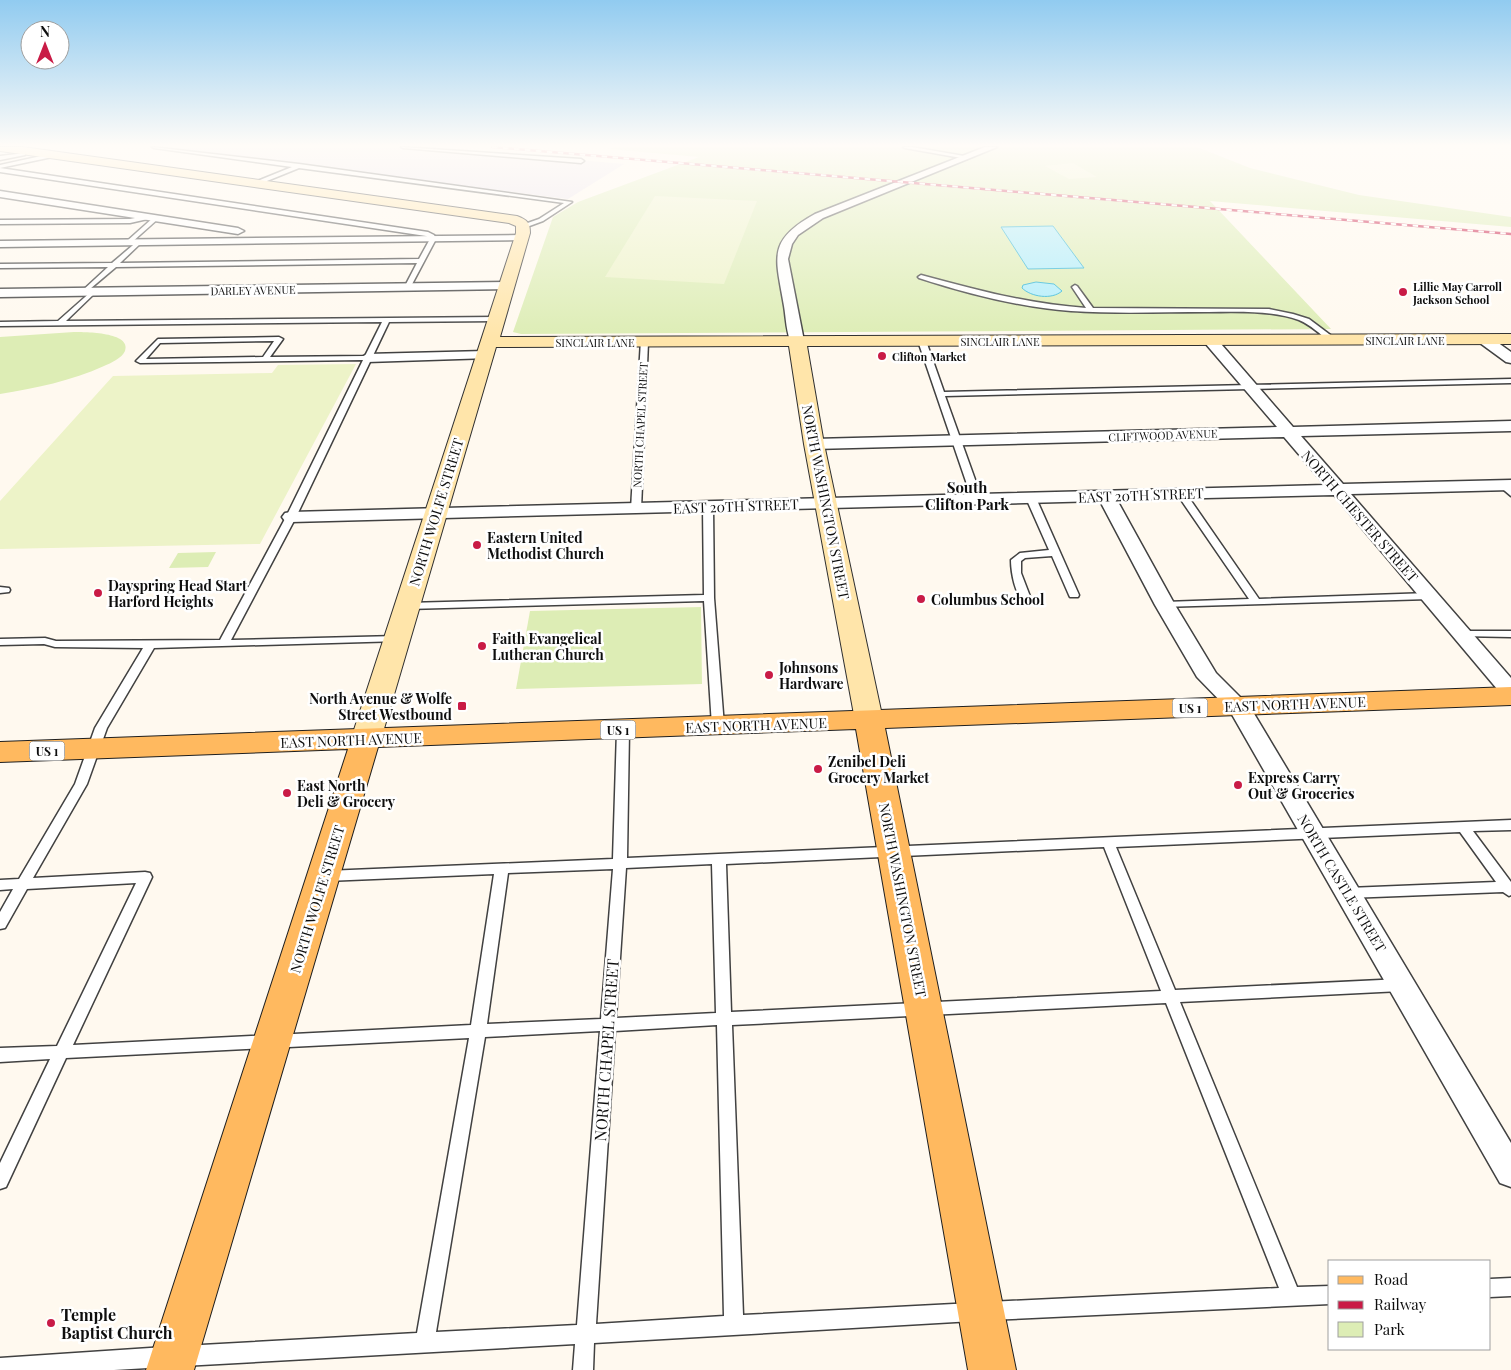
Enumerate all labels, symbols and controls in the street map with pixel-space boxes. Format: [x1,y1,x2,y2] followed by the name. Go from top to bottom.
[20,20,70,70] north arrow
[40,22,50,41] text: N
[1412,279,1503,307] place label: Lillie May Carroll Jackson School
[210,282,296,298] street label: DARLEY AVENUE
[1397,286,1409,298] marker: Lillie May Carroll Jackson School
[1365,333,1445,348] street label: SINCLAIR LANE
[960,334,1040,349] street label: SINCLAIR LANE
[555,335,635,350] street label: SINCLAIR LANE
[892,349,966,364] place label: Clifton Market
[876,350,888,362] marker: Clifton Market
[629,362,651,488] street label: NORTH CHAPEL STREET
[798,403,854,601] street label: NORTH WASHINGTON STREET
[1108,426,1218,444] street label: CLIFTWOOD AVENUE
[404,436,468,588] street label: NORTH WOLFE STREET
[1297,446,1423,586] street label: NORTH CHESTER STREET
[925,477,1009,514] district label: South Clifton Park
[1078,483,1204,507] street label: EAST 20TH STREET
[673,494,799,518] street label: EAST 20TH STREET
[487,528,605,563] place label: Eastern United Methodist Church
[471,539,483,551] marker: Eastern United Methodist Church
[108,576,247,611] place label: Dayspring Head Start Harford Heights
[92,587,104,599] marker: Dayspring Head Start Harford Heights
[931,590,1045,609] place label: Columbus School
[915,593,927,605] marker: Columbus School
[492,629,604,664] place label: Faith Evangelical Lutheran Church
[476,640,488,652] marker: Faith Evangelical Lutheran Church
[778,658,844,693] place label: Johnsons Hardware
[763,669,775,681] marker: Johnsons Hardware
[309,689,453,724] place label: North Avenue & Wolfe Street Westbound
[1224,692,1366,716] street label: EAST NORTH AVENUE
[1172,698,1208,718] road number: US 1
[456,700,468,712] marker: North Avenue & Wolfe Street Westbound
[685,713,827,737] street label: EAST NORTH AVENUE
[600,720,636,740] road number: US 1
[280,728,422,752] street label: EAST NORTH AVENUE
[30,741,64,760] road number: US 1
[828,752,929,787] place label: Zenibel Deli Grocery Market
[812,763,824,775] marker: Zenibel Deli Grocery Market
[1248,768,1354,803] place label: Express Carry Out & Groceries
[297,776,396,811] place label: East North Deli & Grocery
[1232,779,1244,791] marker: Express Carry Out & Groceries
[281,787,293,799] marker: East North Deli & Grocery
[875,801,931,999] street label: NORTH WASHINGTON STREET
[1293,810,1391,956] street label: NORTH CASTLE STREET
[285,823,349,975] street label: NORTH WOLFE STREET
[589,958,623,1142] street label: NORTH CHAPEL STREET
[1328,1260,1491,1350] legend
[1374,1269,1408,1289] text: Road
[1374,1294,1427,1314] text: Railway
[61,1304,173,1343] place label: Temple Baptist Church
[45,1317,57,1329] marker: Temple Baptist Church
[1374,1319,1406,1339] text: Park

